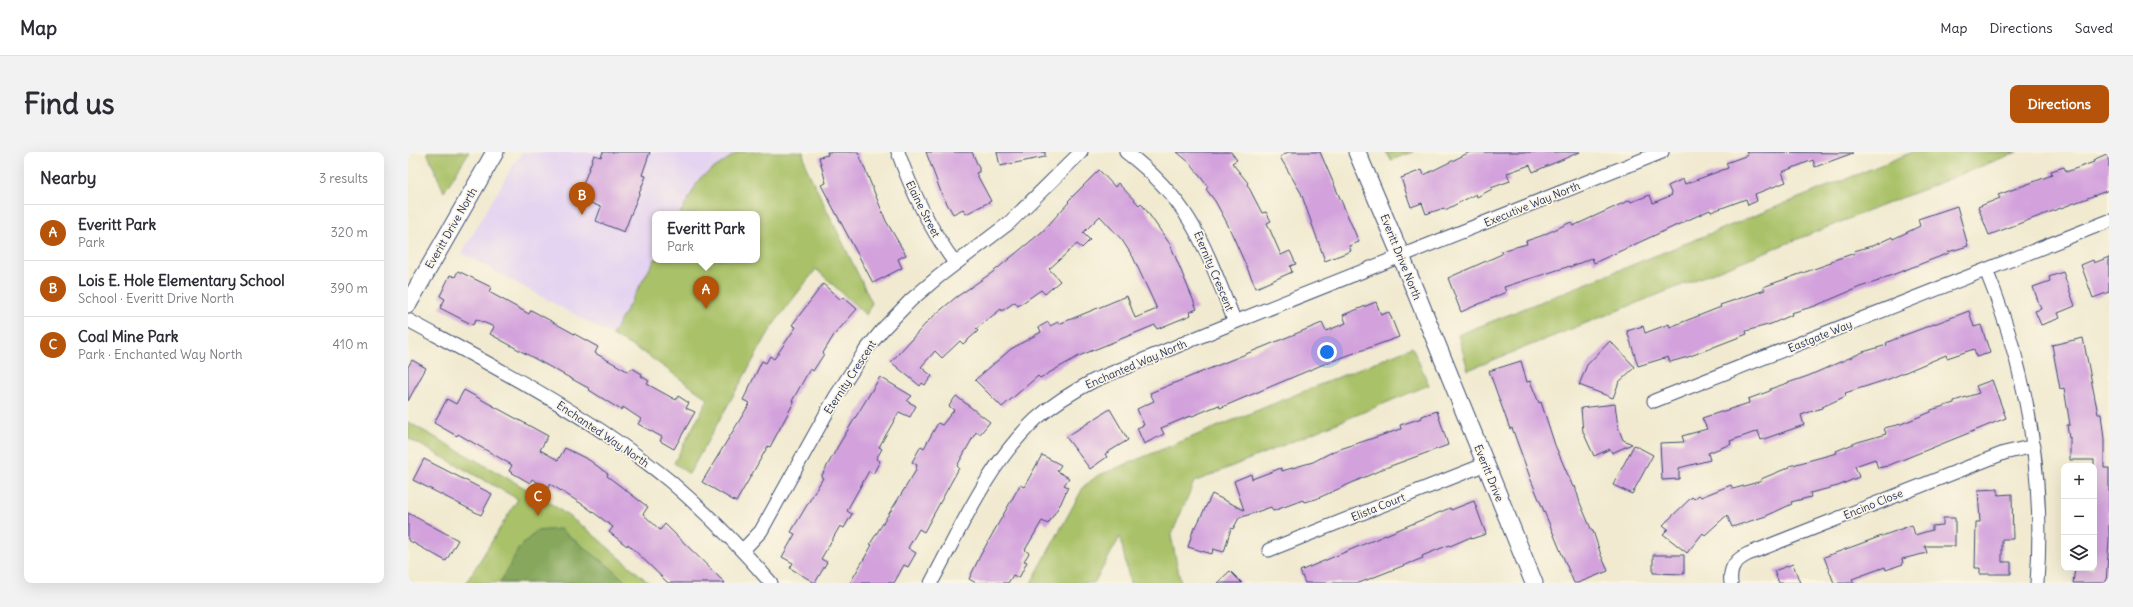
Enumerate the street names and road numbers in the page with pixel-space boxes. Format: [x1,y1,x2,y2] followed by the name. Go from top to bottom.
[903,178,943,240] street label: Elaine Street
[1482,178,1582,230] street label: Executive Way North
[422,185,480,271] street label: Everitt Drive North
[1377,212,1425,302] street label: Everitt Drive North
[1191,229,1237,313] street label: Eternity Crescent
[1786,317,1854,355] street label: Eastgate Way
[1083,336,1189,392] street label: Enchanted Way North
[821,337,879,417] street label: Eternity Crescent
[554,398,652,470] street label: Enchanted Way North
[1471,442,1507,504] street label: Everitt Drive
[1841,486,1905,522] street label: Encino Close
[1349,490,1407,524] street label: Elista Court

